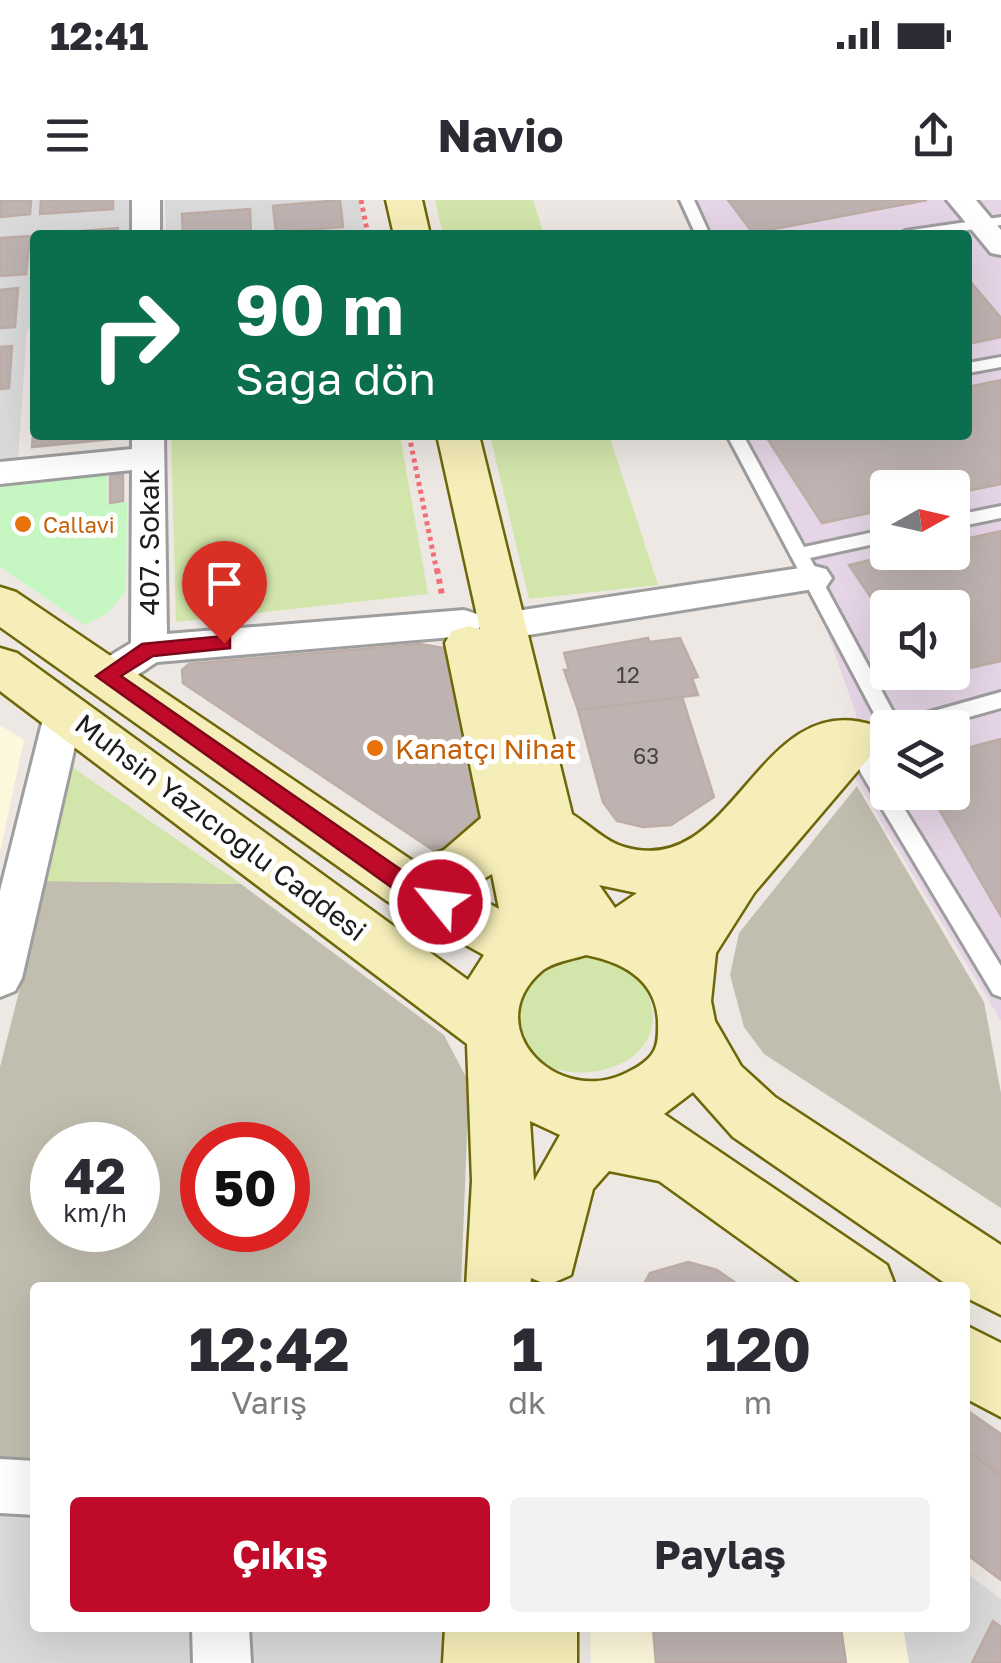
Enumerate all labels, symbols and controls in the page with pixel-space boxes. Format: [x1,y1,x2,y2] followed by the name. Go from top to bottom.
[50,13,148,58] text: 12:41
[40,108,95,163] icon: menu
[438,108,563,162] text: Navio
[906,108,961,163] icon: share
[235,266,404,350] text: 90 m
[70,270,200,400] icon: right
[235,351,436,405] text: Sağa dön
[132,469,165,615] street label: 407. Sokak
[870,470,970,570] north arrow
[870,470,970,810] map controls
[43,511,115,538] place label: Callavi
[12,513,34,535] marker: Callavi
[182,541,267,644] pin
[197,556,252,611] icon: arrive
[870,590,970,690] button: sound
[616,661,640,688] house number: 12
[69,707,373,947] street label: Muhsin Yazıcıoğlu Caddesi
[870,710,970,810] button: layers
[395,732,576,765] place label: Kanatçı Nihat
[364,737,386,759] marker: Kanatçı Nihat
[633,742,659,769] house number: 63
[388,850,492,954] position arrow
[180,1122,310,1252] speed limit sign: 50
[64,1145,126,1205] text: 42
[63,1197,127,1228] text: km/h
[189,1312,350,1384] text: 12:42
[512,1312,543,1384] text: 1
[705,1312,811,1384] text: 120
[231,1383,307,1421] text: Varış
[508,1383,546,1421] text: dk
[744,1383,772,1421] text: m
[70,1497,490,1612] button: Çıkış
[510,1497,930,1612] button: Paylaş

